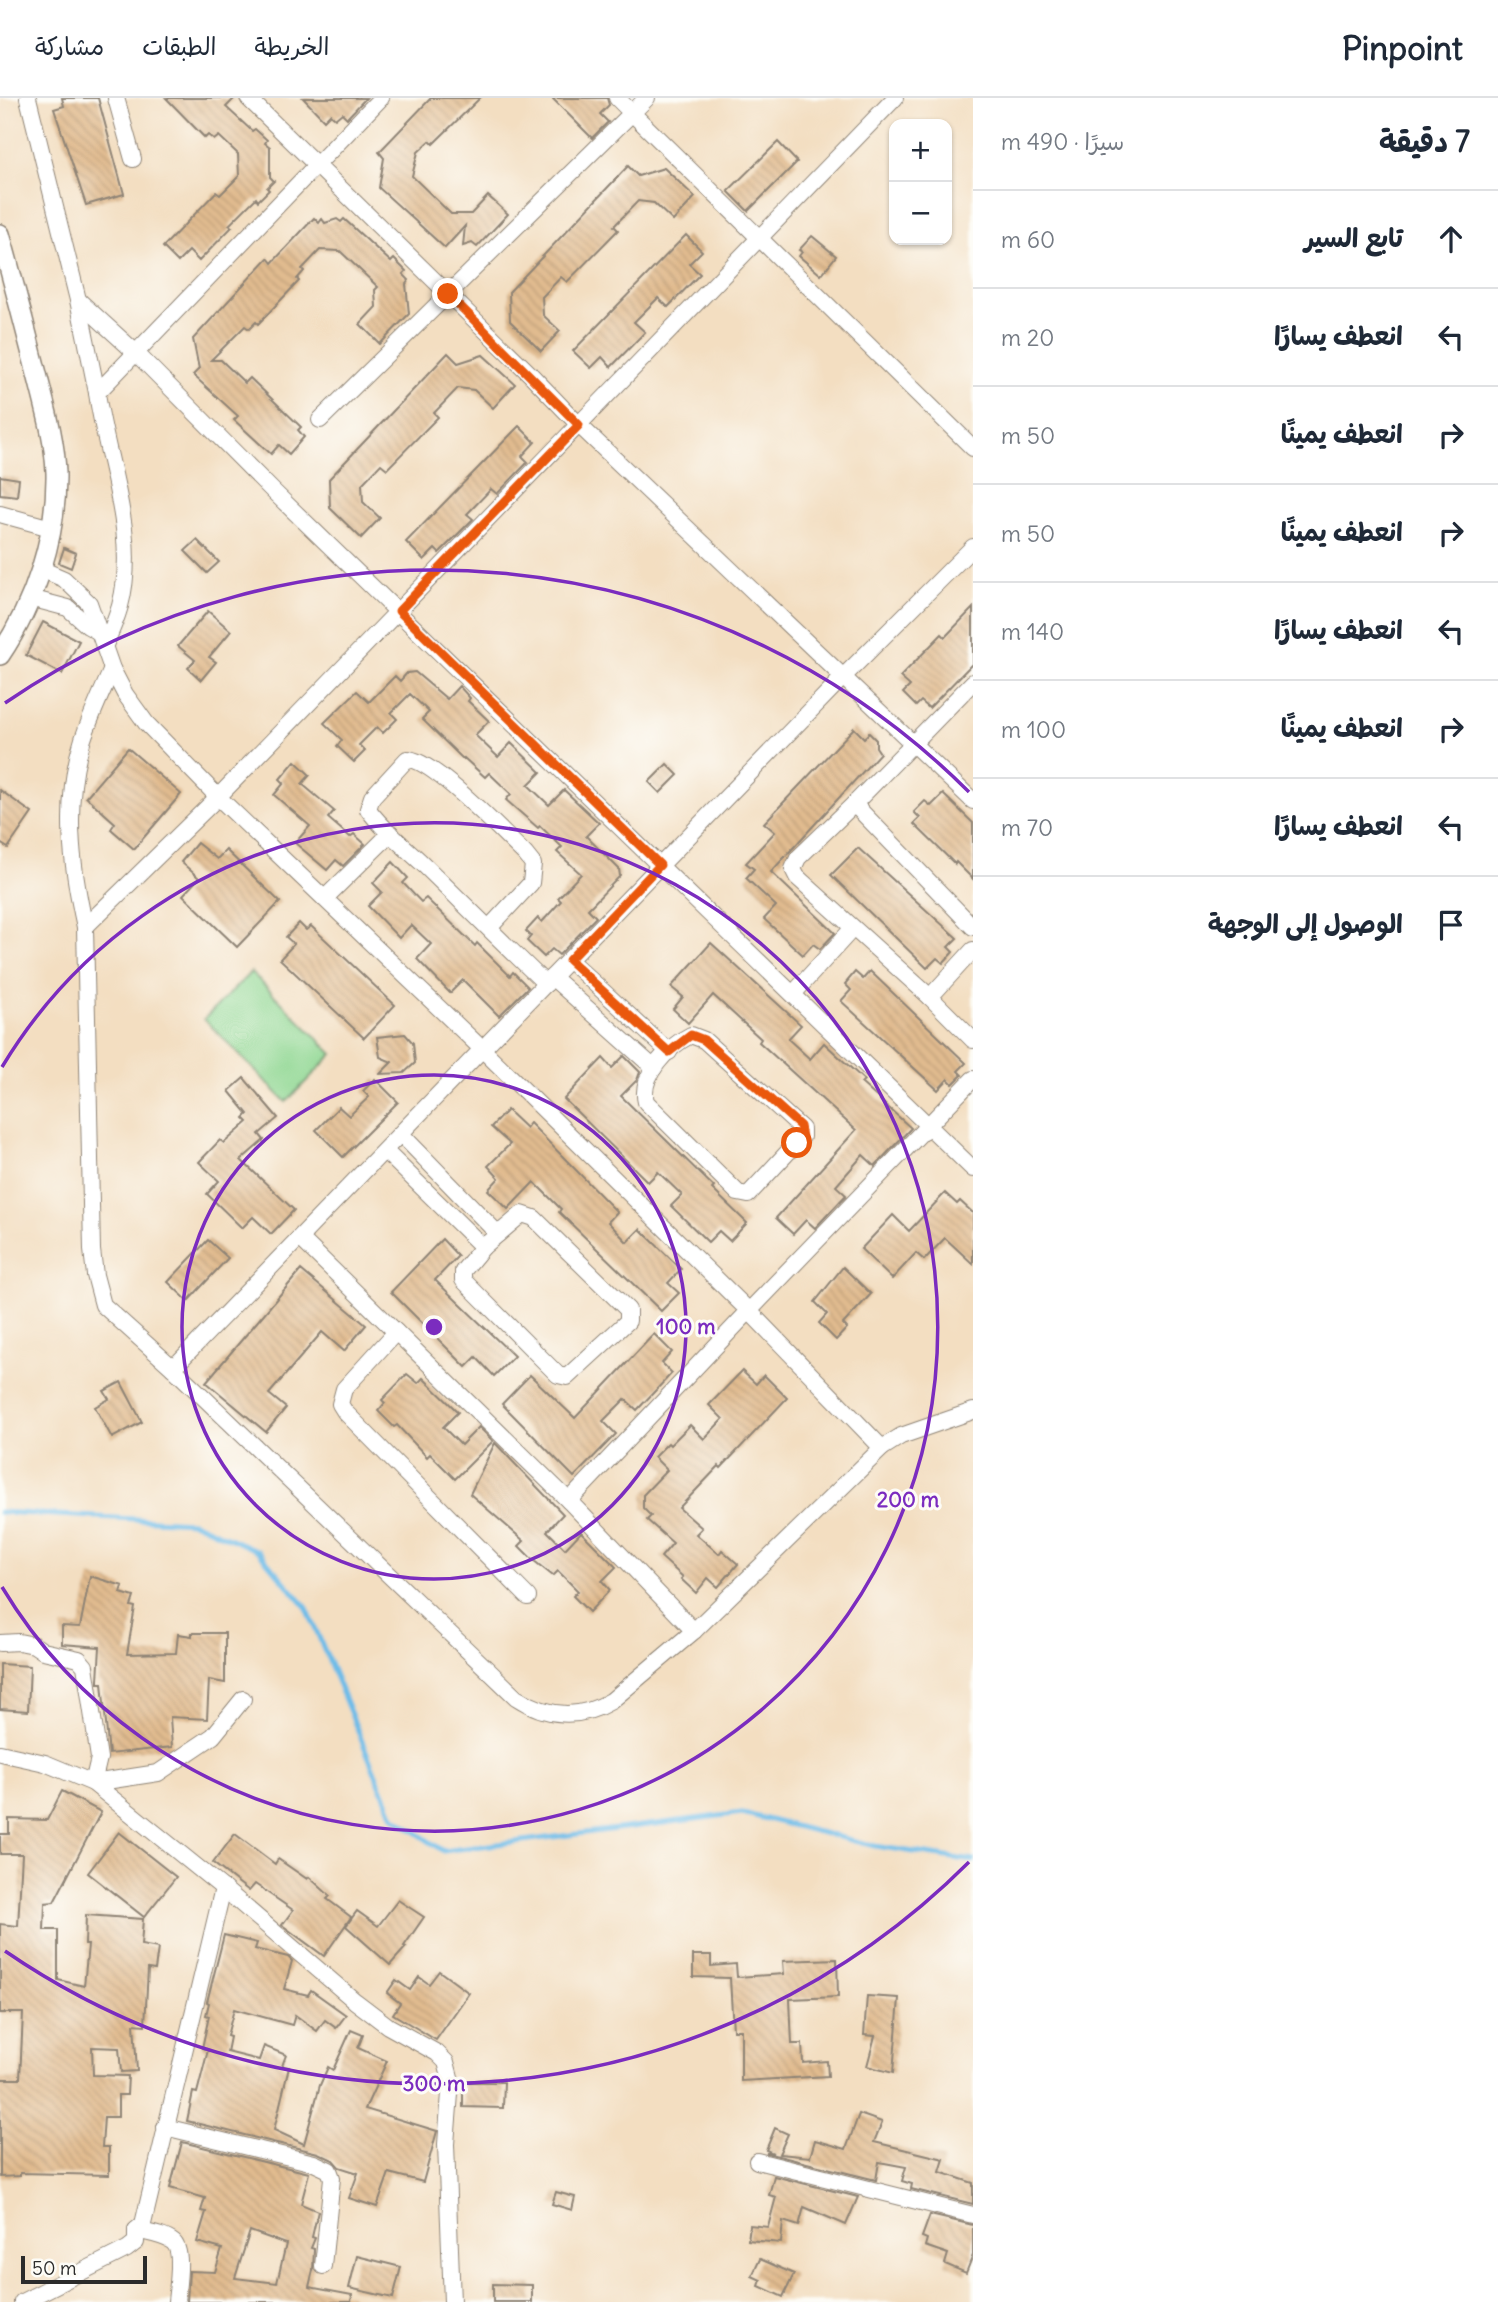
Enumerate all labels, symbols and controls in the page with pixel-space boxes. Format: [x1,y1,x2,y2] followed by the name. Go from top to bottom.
[1342,27,1463,69] text: Pinpoint
[35,31,104,61] text: مشاركة
[142,31,217,61] text: الطبقات
[255,31,329,61] text: الخريطة
[889,119,952,245] map controls
[889,119,952,182] button: +
[1379,122,1470,160] text: 7 دقيقة
[1001,127,1124,156] text: سيرًا · 490 m
[889,182,952,245] button: −
[1432,220,1470,258] icon: ahead
[1304,221,1403,254] text: تابع السير
[1001,225,1055,254] text: 60 m
[432,278,463,309] route end
[1432,318,1470,356] icon: left
[1274,319,1403,352] text: انعطف يسارًا
[1001,323,1054,352] text: 20 m
[1432,416,1470,454] icon: right
[1281,417,1403,450] text: انعطف يمينًا
[1001,421,1055,450] text: 50 m
[1432,514,1470,552] icon: right
[1281,515,1403,548] text: انعطف يمينًا
[1001,519,1055,548] text: 50 m
[1432,612,1470,650] icon: left
[1274,613,1403,646] text: انعطف يسارًا
[1001,617,1064,646] text: 140 m
[1432,710,1470,748] icon: right
[1281,711,1403,744] text: انعطف يمينًا
[1001,715,1066,744] text: 100 m
[1432,808,1470,846] icon: left
[1274,809,1403,842] text: انعطف يسارًا
[1001,813,1053,842] text: 70 m
[1432,906,1470,944] icon: arrive
[1208,907,1403,940] text: الوصول إلى الوجهة
[781,1127,812,1158] route start
[656,1313,716,1340] text: 100 m
[422,1315,446,1339] centre of rings
[877,1486,940,1513] text: 200 m
[403,2070,466,2097] text: 300 m
[21,2253,147,2285] scale bar
[32,2256,77,2280] text: 50 m

